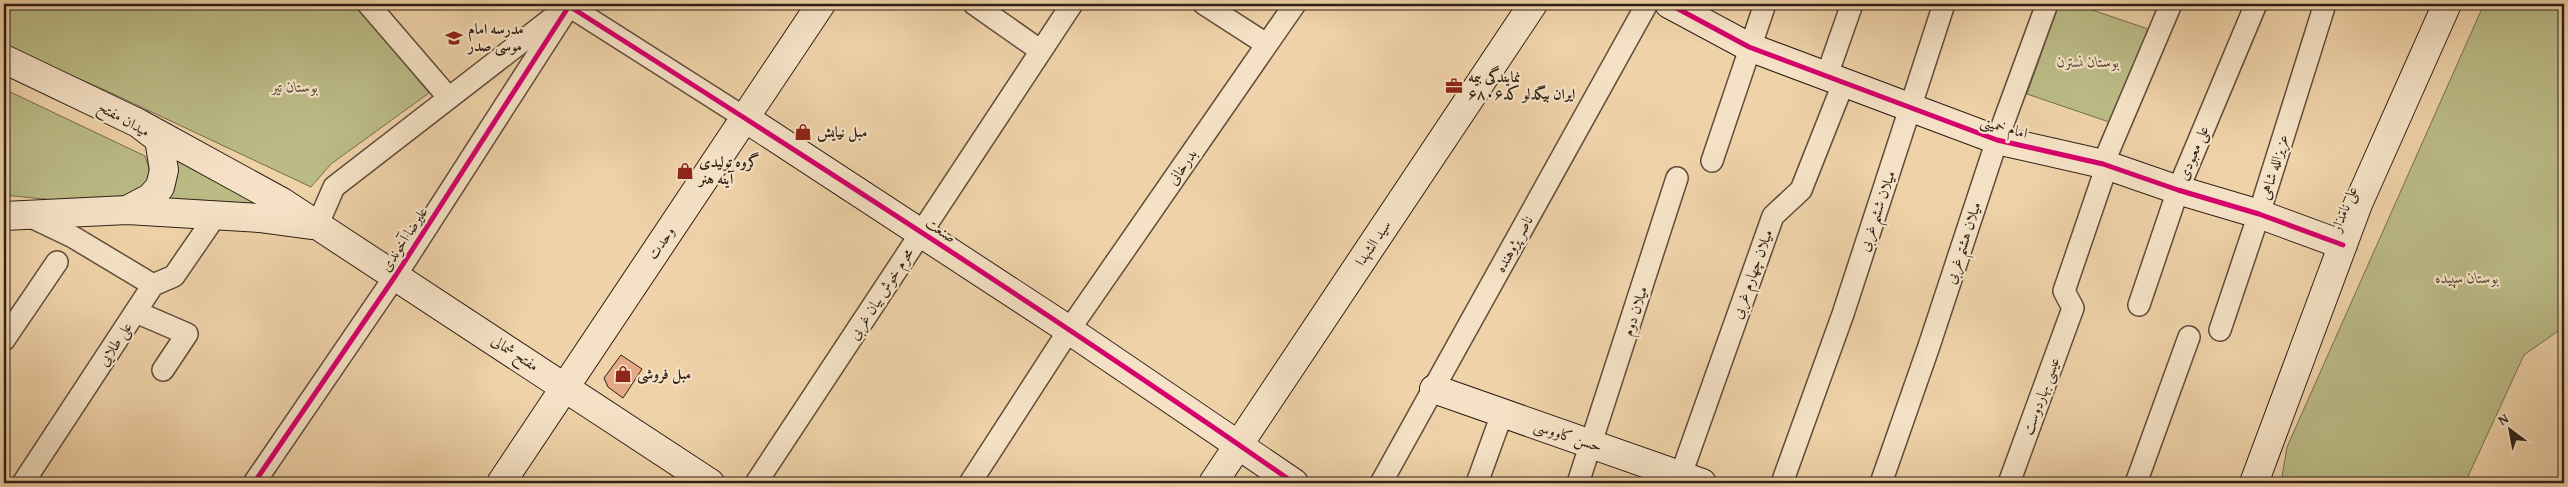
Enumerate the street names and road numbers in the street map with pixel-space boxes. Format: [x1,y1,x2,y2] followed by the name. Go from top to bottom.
[93,96,154,145] street label: میدان مفتح
[1977,110,2030,146] street label: امام خمینی
[2172,122,2214,184] street label: علی معبودی
[2254,131,2294,203] street label: عزیزالله شاهی
[1162,145,1201,189] street label: بدرخانی
[1853,168,1905,256] street label: میلان ششم غربی
[2324,183,2363,237] street label: علی نامدار
[1939,199,1990,288] street label: میلان هشتم غربی
[375,202,433,275] street label: علیرضا آخوندی
[1489,211,1538,276] street label: ناصر پژوهنده
[922,212,961,247] street label: صنعت
[1350,216,1396,270] street label: سید الشهدا
[642,222,679,264] street label: وحدت
[1726,226,1780,322] street label: میلان چهارم غربی
[843,244,921,345] street label: محرم خوش بیان غربی
[1617,283,1655,339] street label: میلان دوم
[92,317,138,371] street label: علی طلایی
[485,329,543,379] street label: مفتح شمالی
[2017,354,2065,438] street label: عیسی بهاردوست
[1531,415,1605,457] street label: حسن کاووسی

